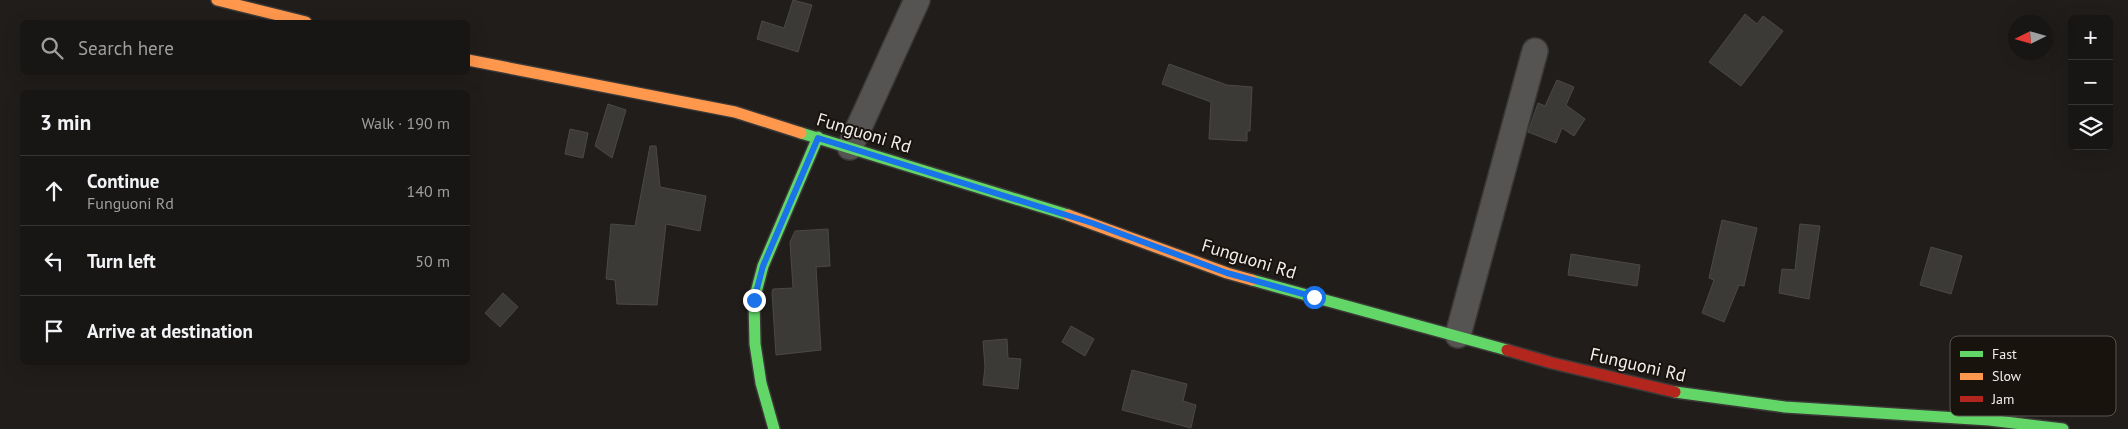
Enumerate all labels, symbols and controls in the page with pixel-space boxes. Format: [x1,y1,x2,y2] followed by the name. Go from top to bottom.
[2008,15,2053,60] north arrow
[2068,15,2113,150] map controls
[2068,15,2113,60] button: +
[20,20,470,75] search box
[38,34,66,62] icon: search
[78,36,174,60] text: Search here
[2068,60,2113,105] button: −
[2068,105,2113,150] button: layers
[814,107,914,158] street label: Funguoni Rd
[40,109,91,136] text: 3 min
[361,113,450,133] text: Walk · 190 m
[87,169,159,193] text: Continue
[40,177,68,205] icon: ahead
[407,181,450,201] text: 140 m
[87,193,174,213] text: Funguoni Rd
[1199,233,1299,284] street label: Funguoni Rd
[40,247,68,275] icon: left
[87,249,156,273] text: Turn left
[415,251,450,271] text: 50 m
[1303,286,1326,309] route start
[743,289,766,312] route end
[40,317,68,345] icon: arrive
[87,319,253,343] text: Arrive at destination
[1950,336,2116,416] legend
[1588,342,1688,387] street label: Funguoni Rd
[1992,345,2017,363] text: Fast
[1992,367,2022,385] text: Slow
[1991,390,2014,408] text: Jam

